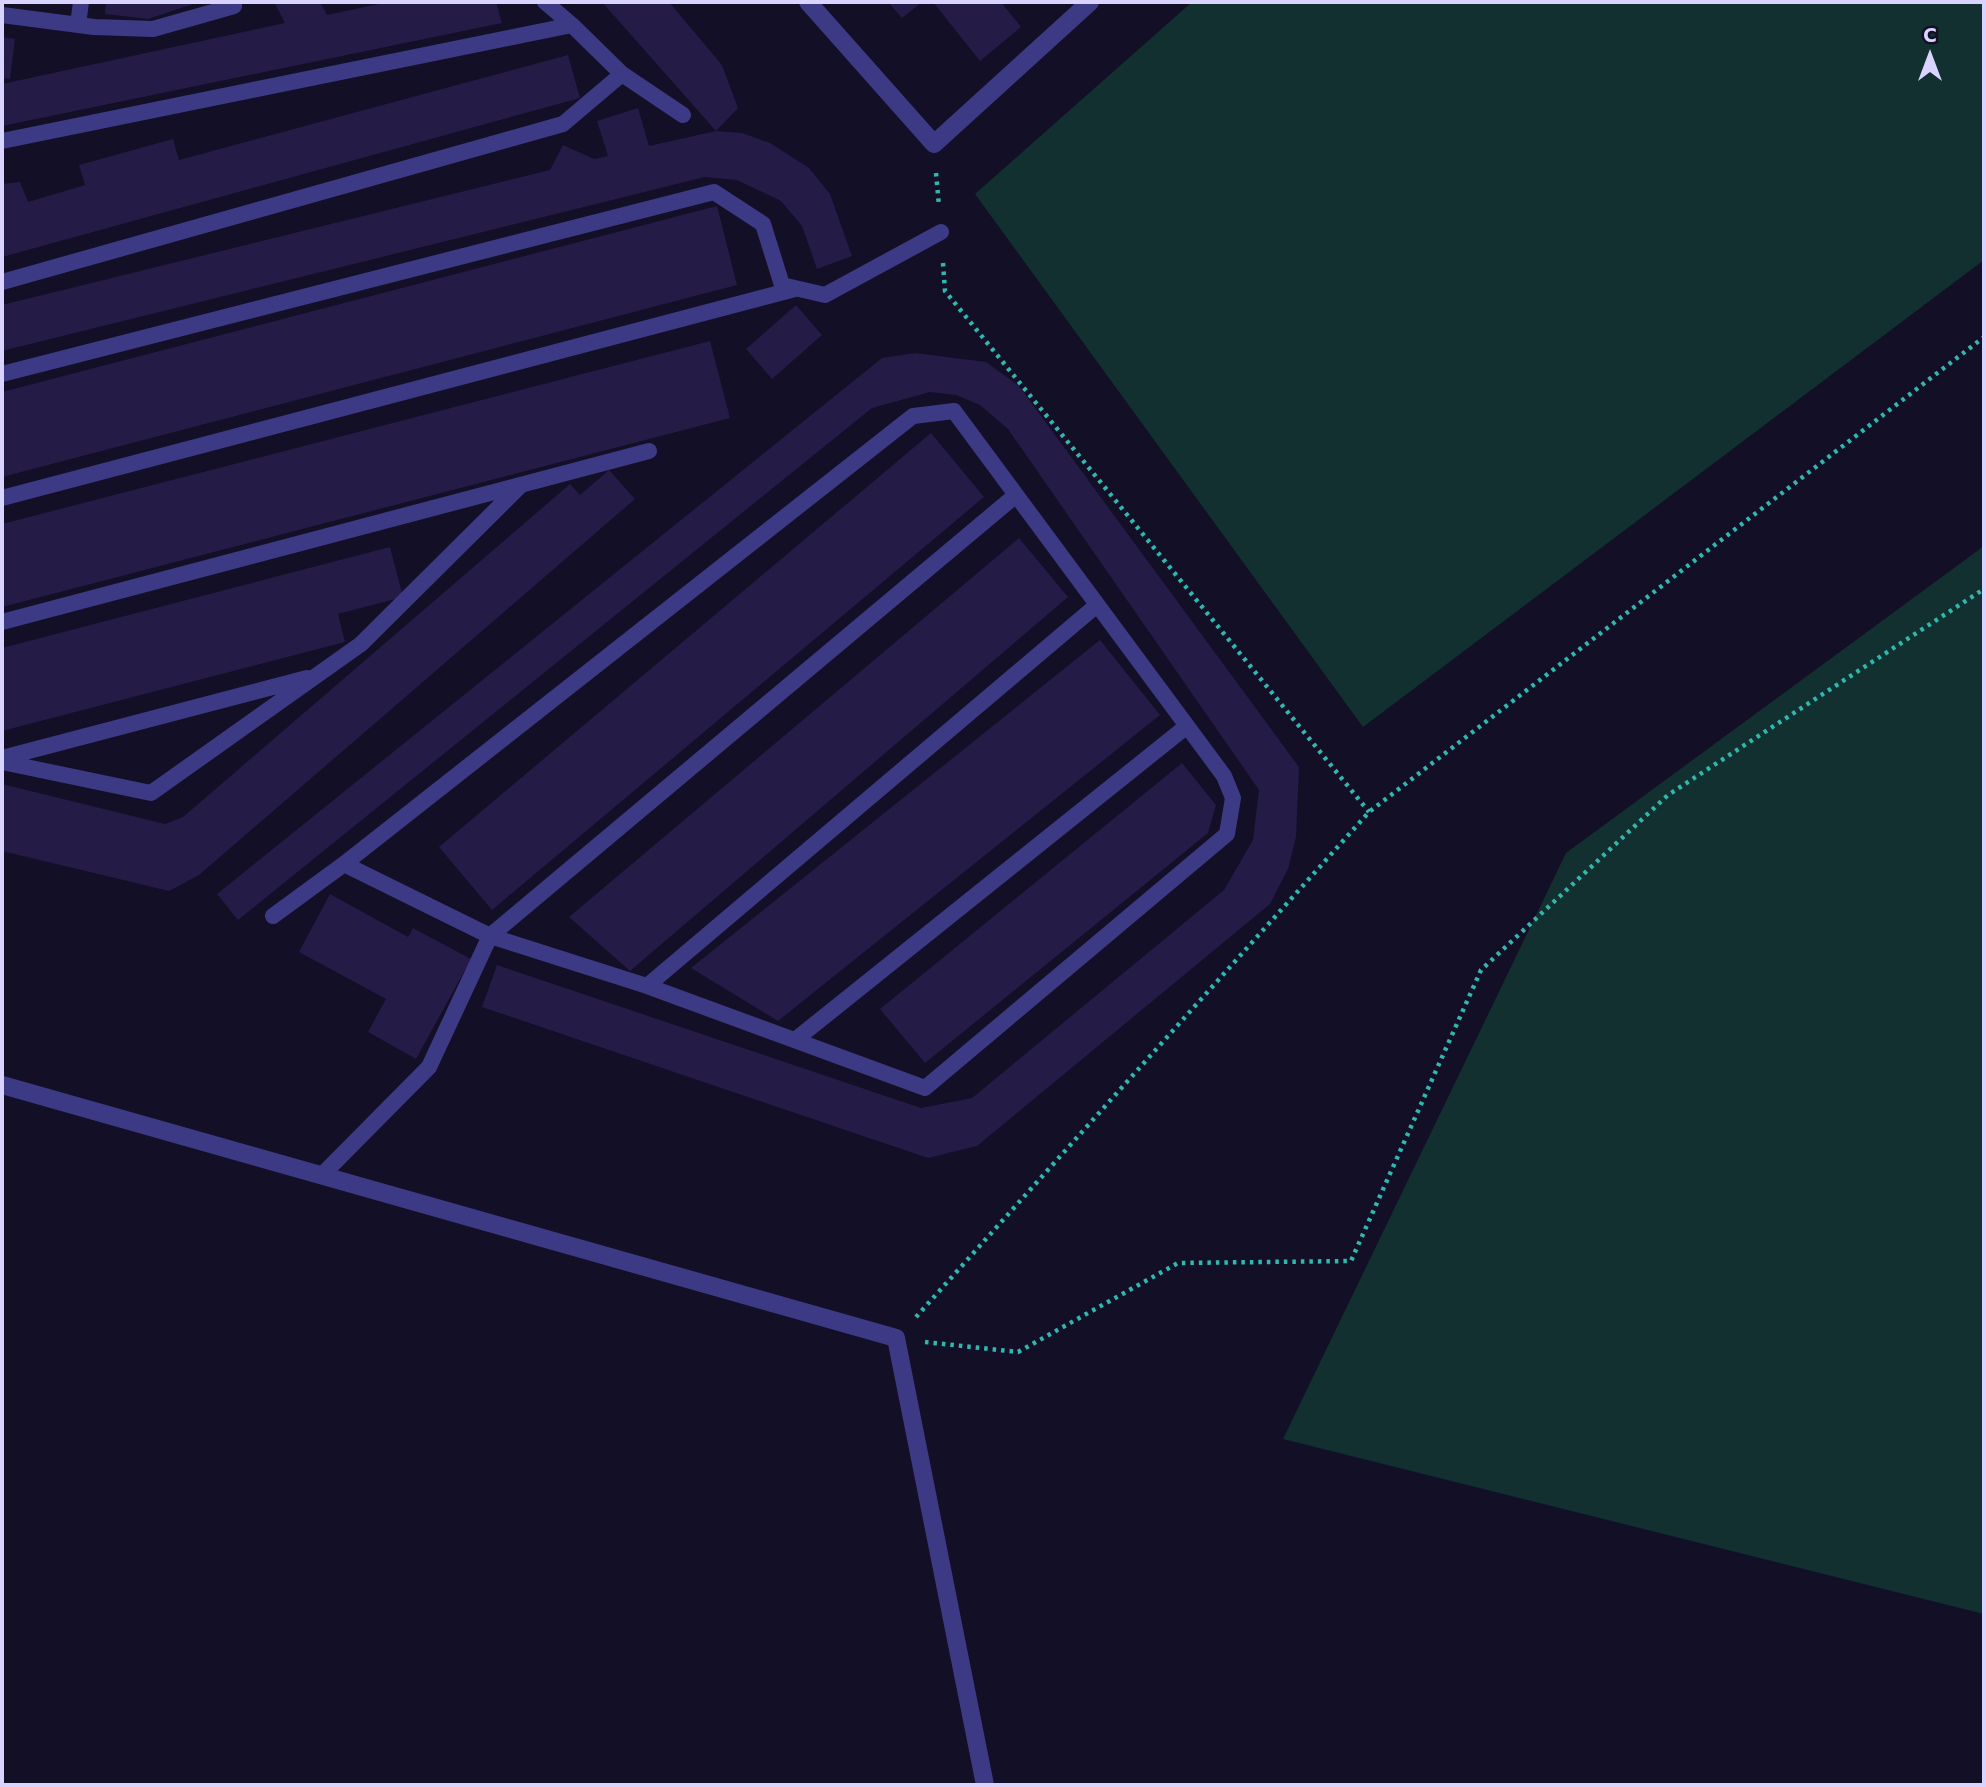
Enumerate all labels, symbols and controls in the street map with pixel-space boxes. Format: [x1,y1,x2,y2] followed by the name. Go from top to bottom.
[1895,21,1965,91] north arrow
[1923,24,1937,46] text: С

